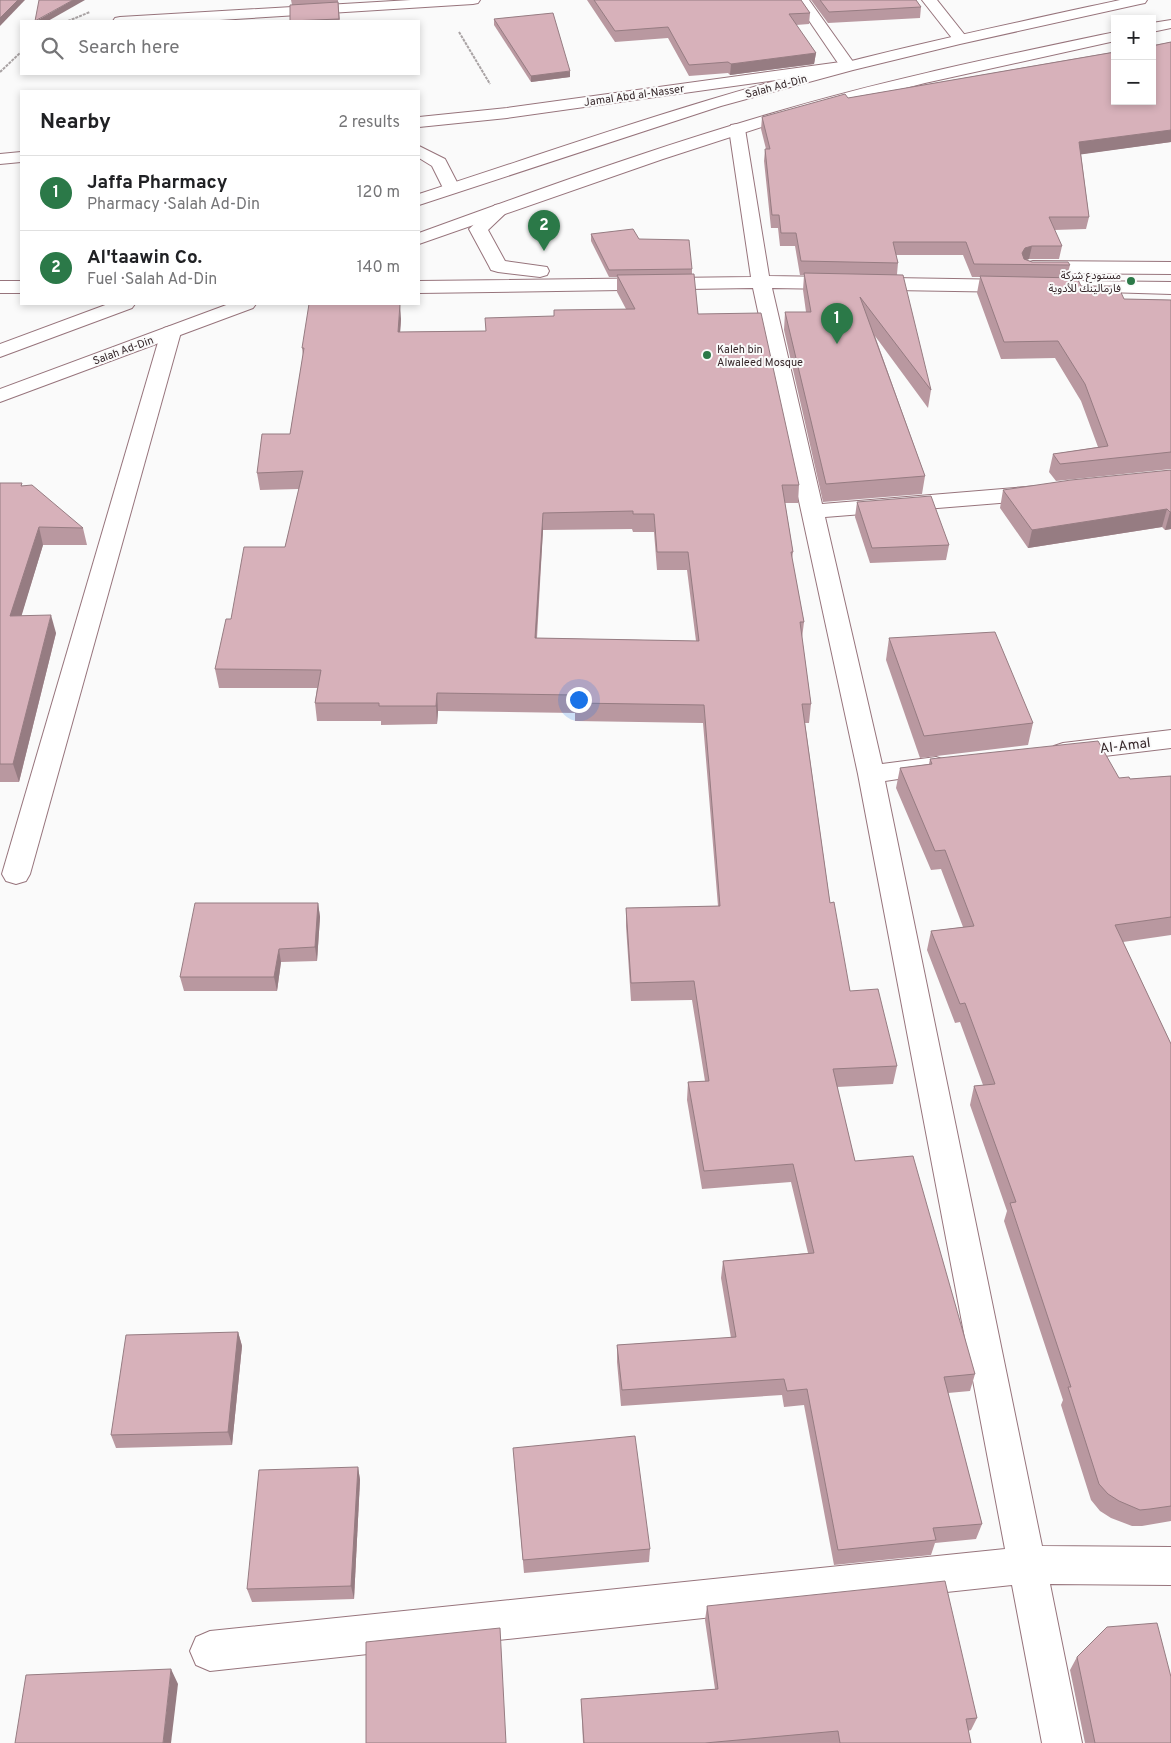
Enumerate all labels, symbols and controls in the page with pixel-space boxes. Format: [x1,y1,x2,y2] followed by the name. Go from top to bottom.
[1111,15,1156,105] map controls
[1111,15,1156,60] button: +
[20,20,420,75] search box
[38,34,66,62] icon: search
[78,36,180,60] text: Search here
[1111,60,1156,105] button: −
[744,72,809,102] street label: Salah Ad-Din
[583,82,686,110] street label: Jamal Abd al-Nasser
[40,109,111,136] text: Nearby
[338,113,400,133] text: 2 results
[87,171,228,195] text: Jaffa Pharmacy
[53,183,59,203] text: 1
[357,183,400,203] text: 120 m
[87,195,260,215] text: Pharmacy · Salah Ad-Din
[528,210,560,251] pin: 2
[87,246,202,270] text: Al'taawin Co.
[51,258,61,278] text: 2
[357,258,400,278] text: 140 m
[1049,269,1121,296] place label: مستودع شركة فارمالينك للأدوية
[87,270,217,290] text: Fuel · Salah Ad-Din
[1125,275,1137,287] marker: مستودع شركة فارمالينك للأدوية
[821,303,853,344] pin: 1
[91,333,156,368] street label: Salah Ad-Din
[717,343,803,370] place label: Kaleh bin Alwaleed Mosque
[701,349,713,361] marker: Kaleh bin Alwaleed Mosque
[566,687,592,713] your location
[1099,735,1152,758] street label: Al-Amal

